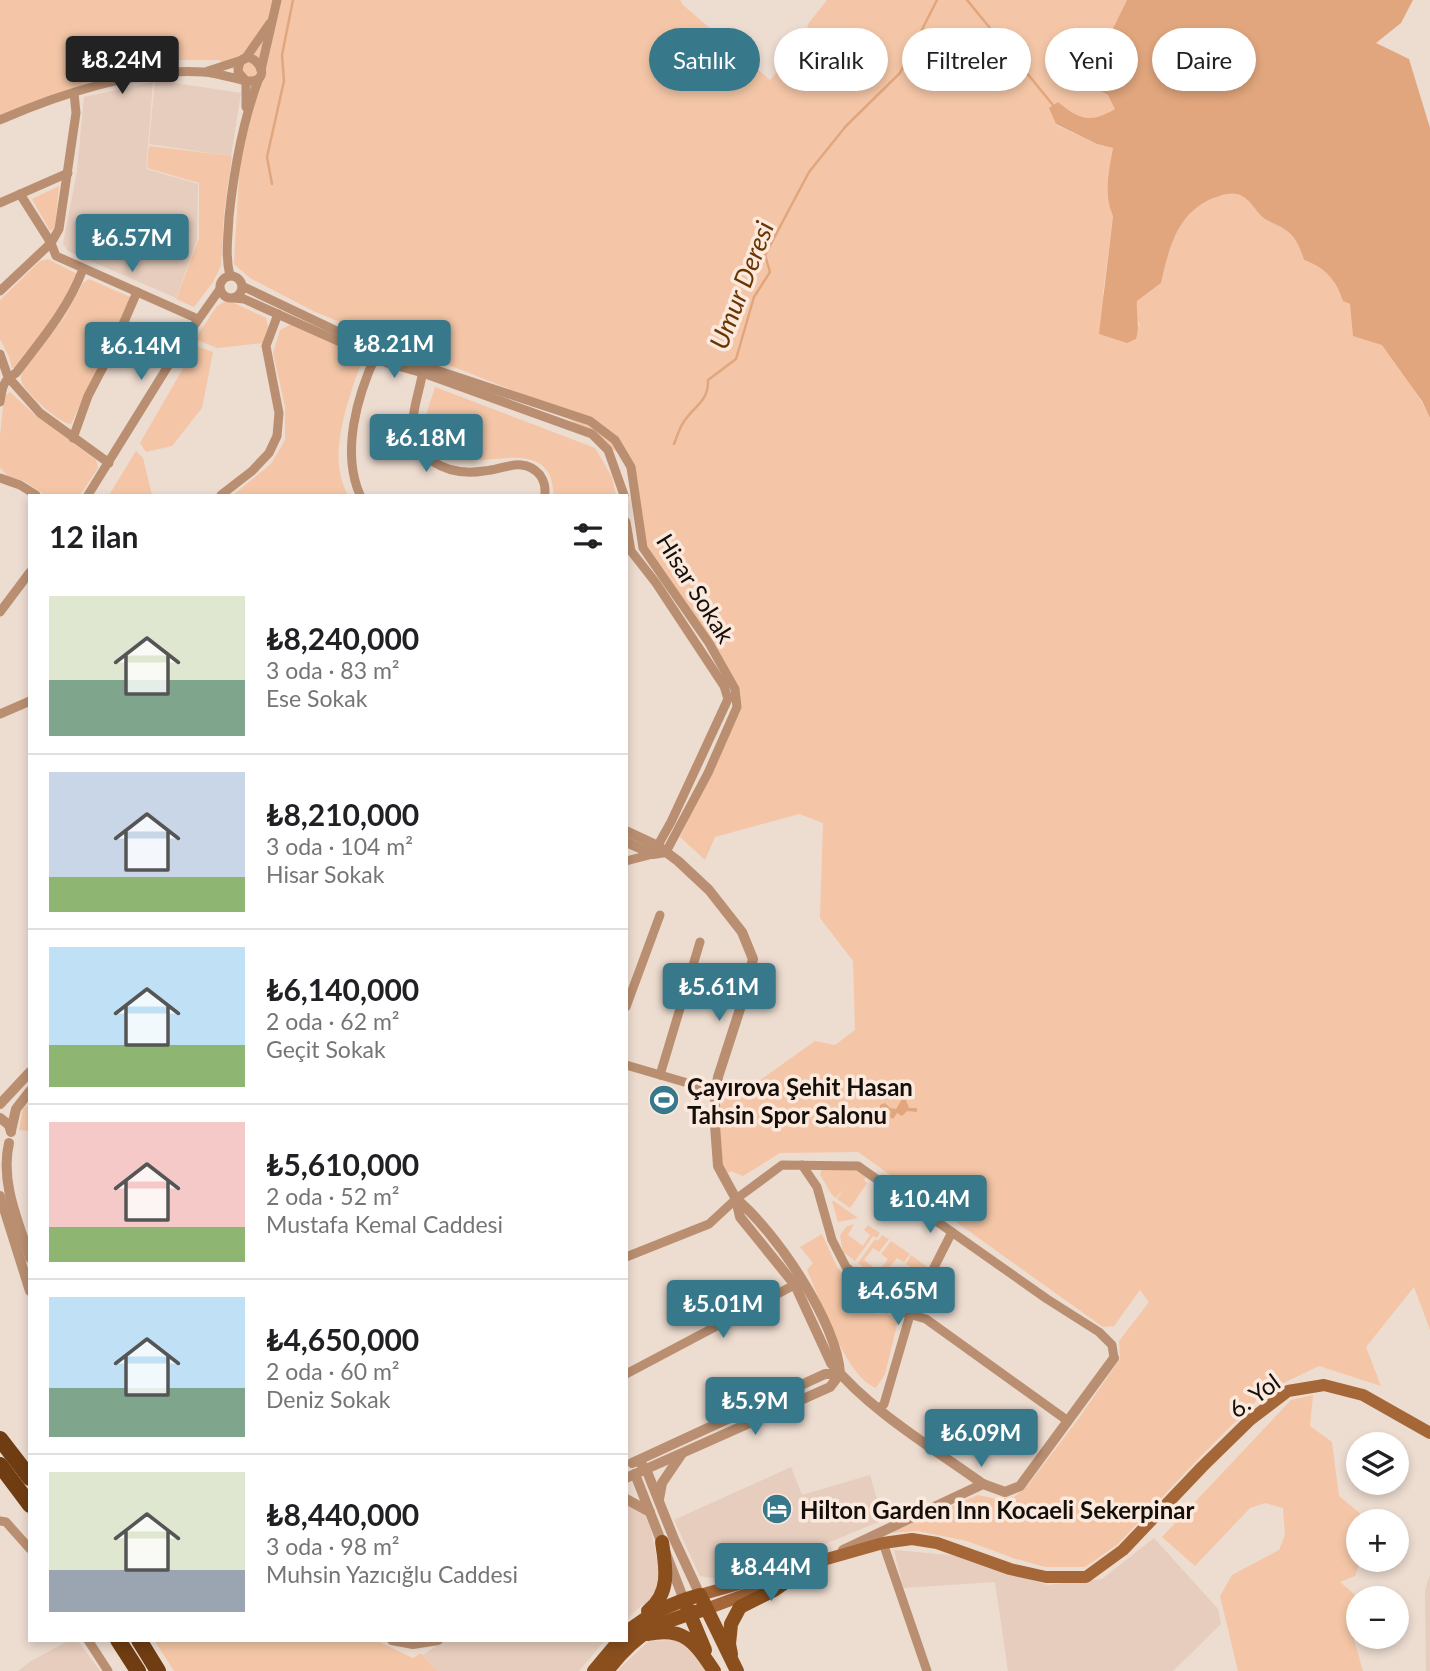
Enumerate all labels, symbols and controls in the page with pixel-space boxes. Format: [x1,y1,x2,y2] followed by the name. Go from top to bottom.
[649,28,760,91] chip: Satılık
[774,28,888,91] chip: Kiralık
[902,28,1031,91] chip: Filtreler
[1045,28,1138,91] chip: Yeni
[1152,28,1256,91] chip: Daire
[65,36,179,96] pin: ₺8.24M
[82,45,162,73] text: ₺8.24M
[75,215,189,274] pin: ₺6.57M
[702,217,780,353] water label: Umur Deresi
[92,223,172,251] text: ₺6.57M
[337,320,451,380] pin: ₺8.21M
[84,322,198,382] pin: ₺6.14M
[354,329,434,357] text: ₺8.21M
[101,331,181,359] text: ₺6.14M
[369,414,483,474] pin: ₺6.18M
[386,423,466,451] text: ₺6.18M
[569,517,607,555] icon: filters
[49,518,138,554] text: 12 ilan
[651,528,741,649] street label: Hisar Sokak
[266,620,419,656] text: ₺8,240,000
[105,624,189,708] icon: home
[266,656,400,684] text: 3 oda · 83 m²
[266,684,367,712] text: Ese Sokak
[266,796,419,832] text: ₺8,210,000
[105,800,189,884] icon: home
[266,832,413,860] text: 3 oda · 104 m²
[266,860,384,888] text: Hisar Sokak
[662,964,776,1023] pin: ₺5.61M
[266,971,419,1007] text: ₺6,140,000
[679,972,759,1000] text: ₺5.61M
[105,975,189,1059] icon: home
[266,1007,400,1035] text: 2 oda · 62 m²
[266,1035,386,1063] text: Geçit Sokak
[687,1072,913,1129] place label: Çayırova Şehit Hasan Tahsin Spor Salonu
[647,1083,681,1117] sports icon: Çayırova Şehit Hasan Tahsin Spor Salonu
[266,1146,419,1182] text: ₺5,610,000
[105,1150,189,1234] icon: home
[873,1176,987,1235] pin: ₺10.4M
[266,1182,400,1210] text: 2 oda · 52 m²
[890,1184,970,1212] text: ₺10.4M
[266,1210,503,1238] text: Mustafa Kemal Caddesi
[841,1268,955,1327] pin: ₺4.65M
[858,1276,938,1304] text: ₺4.65M
[666,1280,780,1340] pin: ₺5.01M
[683,1289,763,1317] text: ₺5.01M
[266,1321,419,1357] text: ₺4,650,000
[105,1325,189,1409] icon: home
[266,1357,400,1385] text: 2 oda · 60 m²
[1223,1367,1285,1423] street label: 6. Yol
[706,1378,804,1437] pin: ₺5.9M
[266,1385,390,1413] text: Deniz Sokak
[721,1386,789,1414] text: ₺5.9M
[924,1410,1038,1469] pin: ₺6.09M
[941,1418,1021,1446] text: ₺6.09M
[1346,1432,1409,1649] map controls
[1346,1432,1409,1495] button: layers
[760,1492,794,1526] hotel icon: Hilton Garden Inn Kocaeli Sekerpinar
[800,1495,1194,1524] place label: Hilton Garden Inn Kocaeli Sekerpinar
[266,1496,419,1532] text: ₺8,440,000
[105,1500,189,1584] icon: home
[1346,1509,1409,1572] button: +
[266,1532,400,1560] text: 3 oda · 98 m²
[714,1544,828,1603] pin: ₺8.44M
[731,1552,811,1580] text: ₺8.44M
[266,1560,518,1588] text: Muhsin Yazıcığlu Caddesi
[1346,1586,1409,1649] button: −

